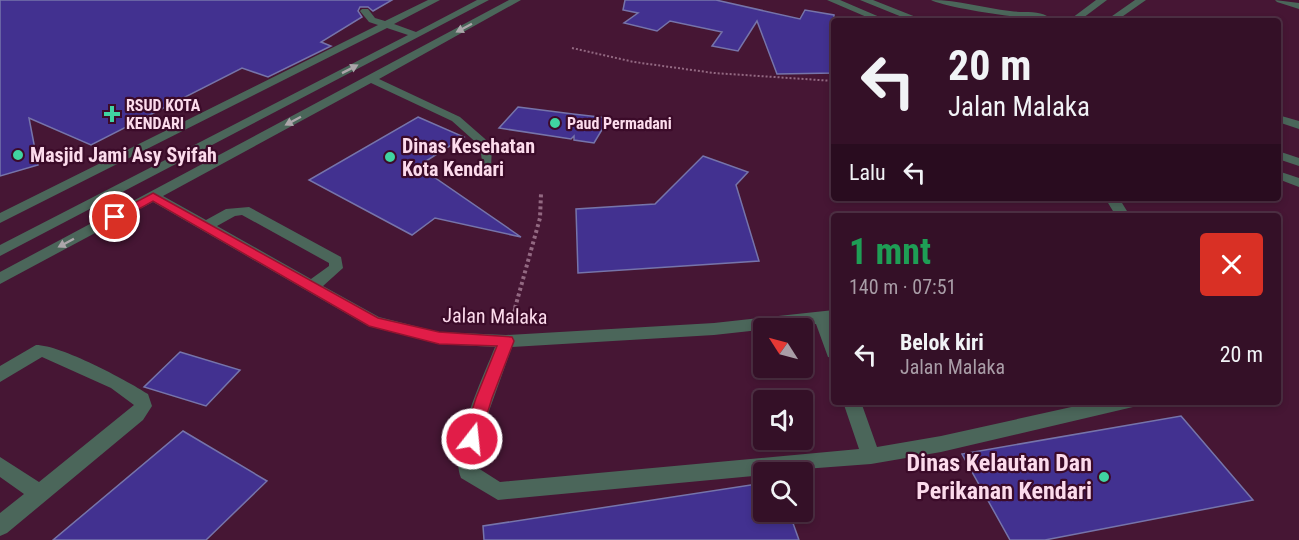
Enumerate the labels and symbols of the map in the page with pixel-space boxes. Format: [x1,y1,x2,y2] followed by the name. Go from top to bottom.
[455,23,472,33] one-way arrow
[342,64,359,74] one-way arrow
[126,96,201,133] place label: RSUD KOTA KENDARI
[103,105,121,123] marker: RSUD KOTA KENDARI
[567,114,672,133] place label: Paud Permadani
[284,116,301,126] one-way arrow
[548,116,562,130] marker: Paud Permadani
[402,134,535,181] place label: Dinas Kesehatan Kota Kendari
[30,143,217,167] place label: Masjid Jami Asy Syifah
[11,148,25,162] marker: Masjid Jami Asy Syifah
[383,150,397,164] marker: Dinas Kesehatan Kota Kendari
[89,191,140,242] pin
[57,238,74,248] one-way arrow
[442,303,548,329] street label: Jalan Malaka
[753,318,813,378] north arrow
[440,407,504,471] position arrow
[907,449,1092,505] place label: Dinas Kelautan Dan Perikanan Kendari
[1097,470,1111,484] marker: Dinas Kelautan Dan Perikanan Kendari

